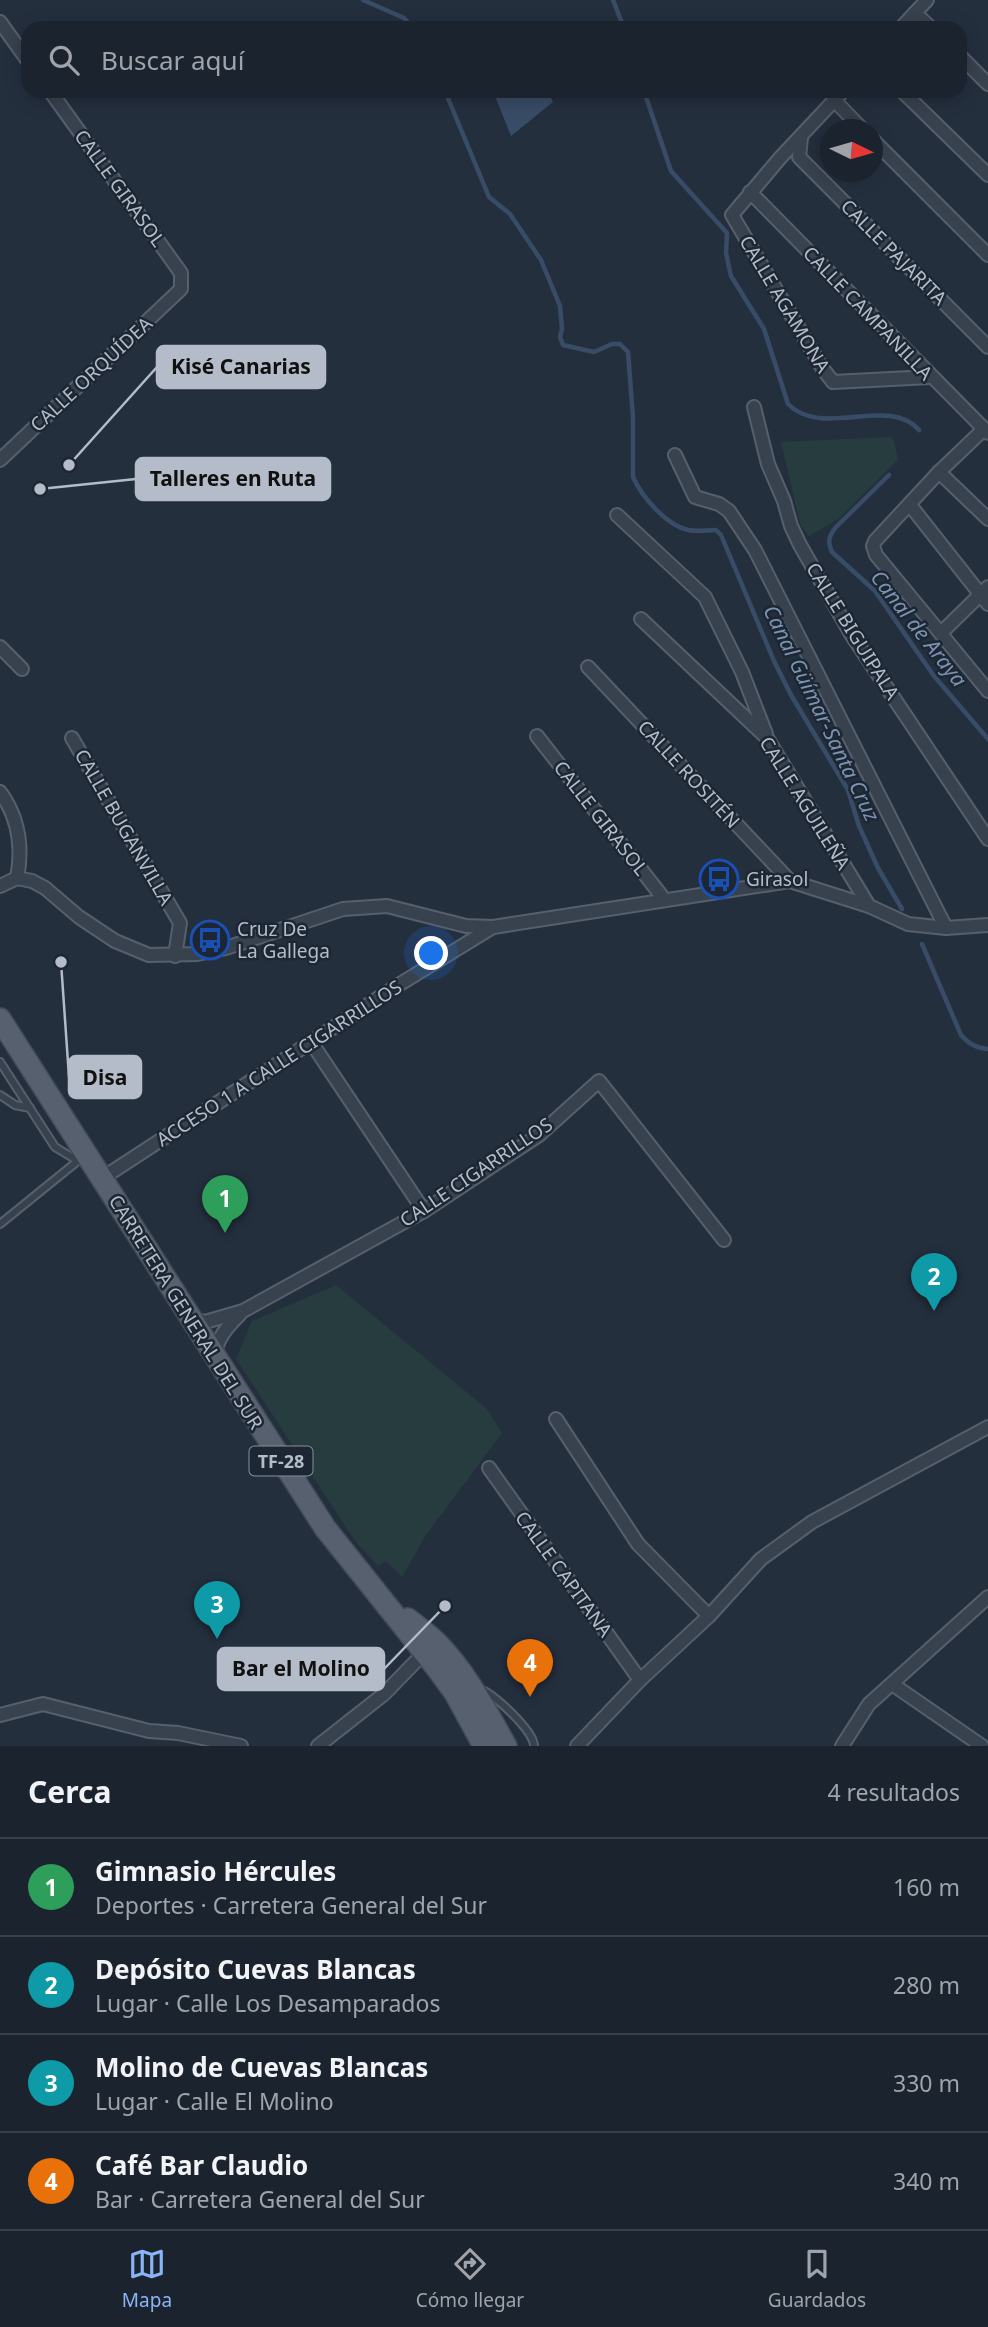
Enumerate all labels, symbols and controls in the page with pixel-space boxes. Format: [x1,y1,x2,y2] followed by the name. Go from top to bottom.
[21,21,967,98] search box
[45,41,83,79] icon: search
[101,42,244,78] text: Buscar aquí
[820,119,883,182] north arrow
[69,124,171,252] street label: CALLE GIRASOL
[835,193,953,311] street label: CALLE PAJARITA
[734,230,837,378] street label: CALLE AGAMONA
[797,240,939,386] street label: CALLE CAMPANILLA
[24,310,158,437] street label: CALLE ORQUÍDEA
[157,346,325,388] callout: Kisé Canarias
[171,352,311,380] text: Kisé Canarias
[136,458,330,500] callout: Talleres en Ruta
[150,464,316,492] text: Talleres en Ruta
[800,557,906,705] street label: CALLE BIGUIPALA
[865,564,973,692] water label: Canal de Araya
[757,600,887,826] water label: Canal Güímar-Santa Cruz
[632,714,746,834] street label: CALLE ROSITÉN
[754,731,857,875] street label: CALLE AGUILEÑA
[69,744,180,910] street label: CALLE BUGANVILLA
[548,755,654,881] street label: CALLE GIRASOL
[698,858,740,900] bus stop icon: Girasol
[746,866,808,892] place label: Girasol
[237,916,330,964] place label: Cruz De La Gallega
[189,919,231,961] bus stop icon: Cruz De La Gallega
[414,936,448,970] your location
[151,974,407,1152] street label: ACCESO 1 A CALLE CIGARRILLOS
[69,1056,141,1098] callout: Disa
[83,1063,127,1091] text: Disa
[395,1111,557,1233] street label: CALLE CIGARRILLOS
[202,1175,248,1233] pin: 1
[103,1190,269,1434] street label: CARRETERA GENERAL DEL SUR
[911,1253,957,1311] pin: 2
[250,1446,312,1476] road number: TF-28
[510,1506,619,1643] street label: CALLE CAPITANA
[194,1581,240,1639] pin: 3
[507,1639,553,1697] pin: 4
[218,1648,384,1690] callout: Bar el Molino
[232,1654,370,1682] text: Bar el Molino
[28,1771,111,1812] text: Cerca
[827,1776,960,1808] text: 4 resultados
[95,1853,336,1889] text: Gimnasio Hércules
[44,1871,58,1903] text: 1
[893,1871,960,1903] text: 160 m
[95,1889,487,1921] text: Deportes · Carretera General del Sur
[95,1951,416,1987] text: Depósito Cuevas Blancas
[44,1969,58,2001] text: 2
[893,1969,960,2001] text: 280 m
[95,1987,440,2019] text: Lugar · Calle Los Desamparados
[95,2049,428,2085] text: Molino de Cuevas Blancas
[44,2067,58,2099] text: 3
[893,2067,960,2099] text: 330 m
[95,2085,334,2117] text: Lugar · Calle El Molino
[95,2147,308,2183] text: Café Bar Claudio
[44,2165,58,2197] text: 4
[893,2165,960,2197] text: 340 m
[95,2183,425,2215] text: Bar · Carretera General del Sur
[122,2245,172,2313] tab: Mapa
[416,2245,524,2313] tab: Cómo llegar
[768,2245,866,2313] tab: Guardados

